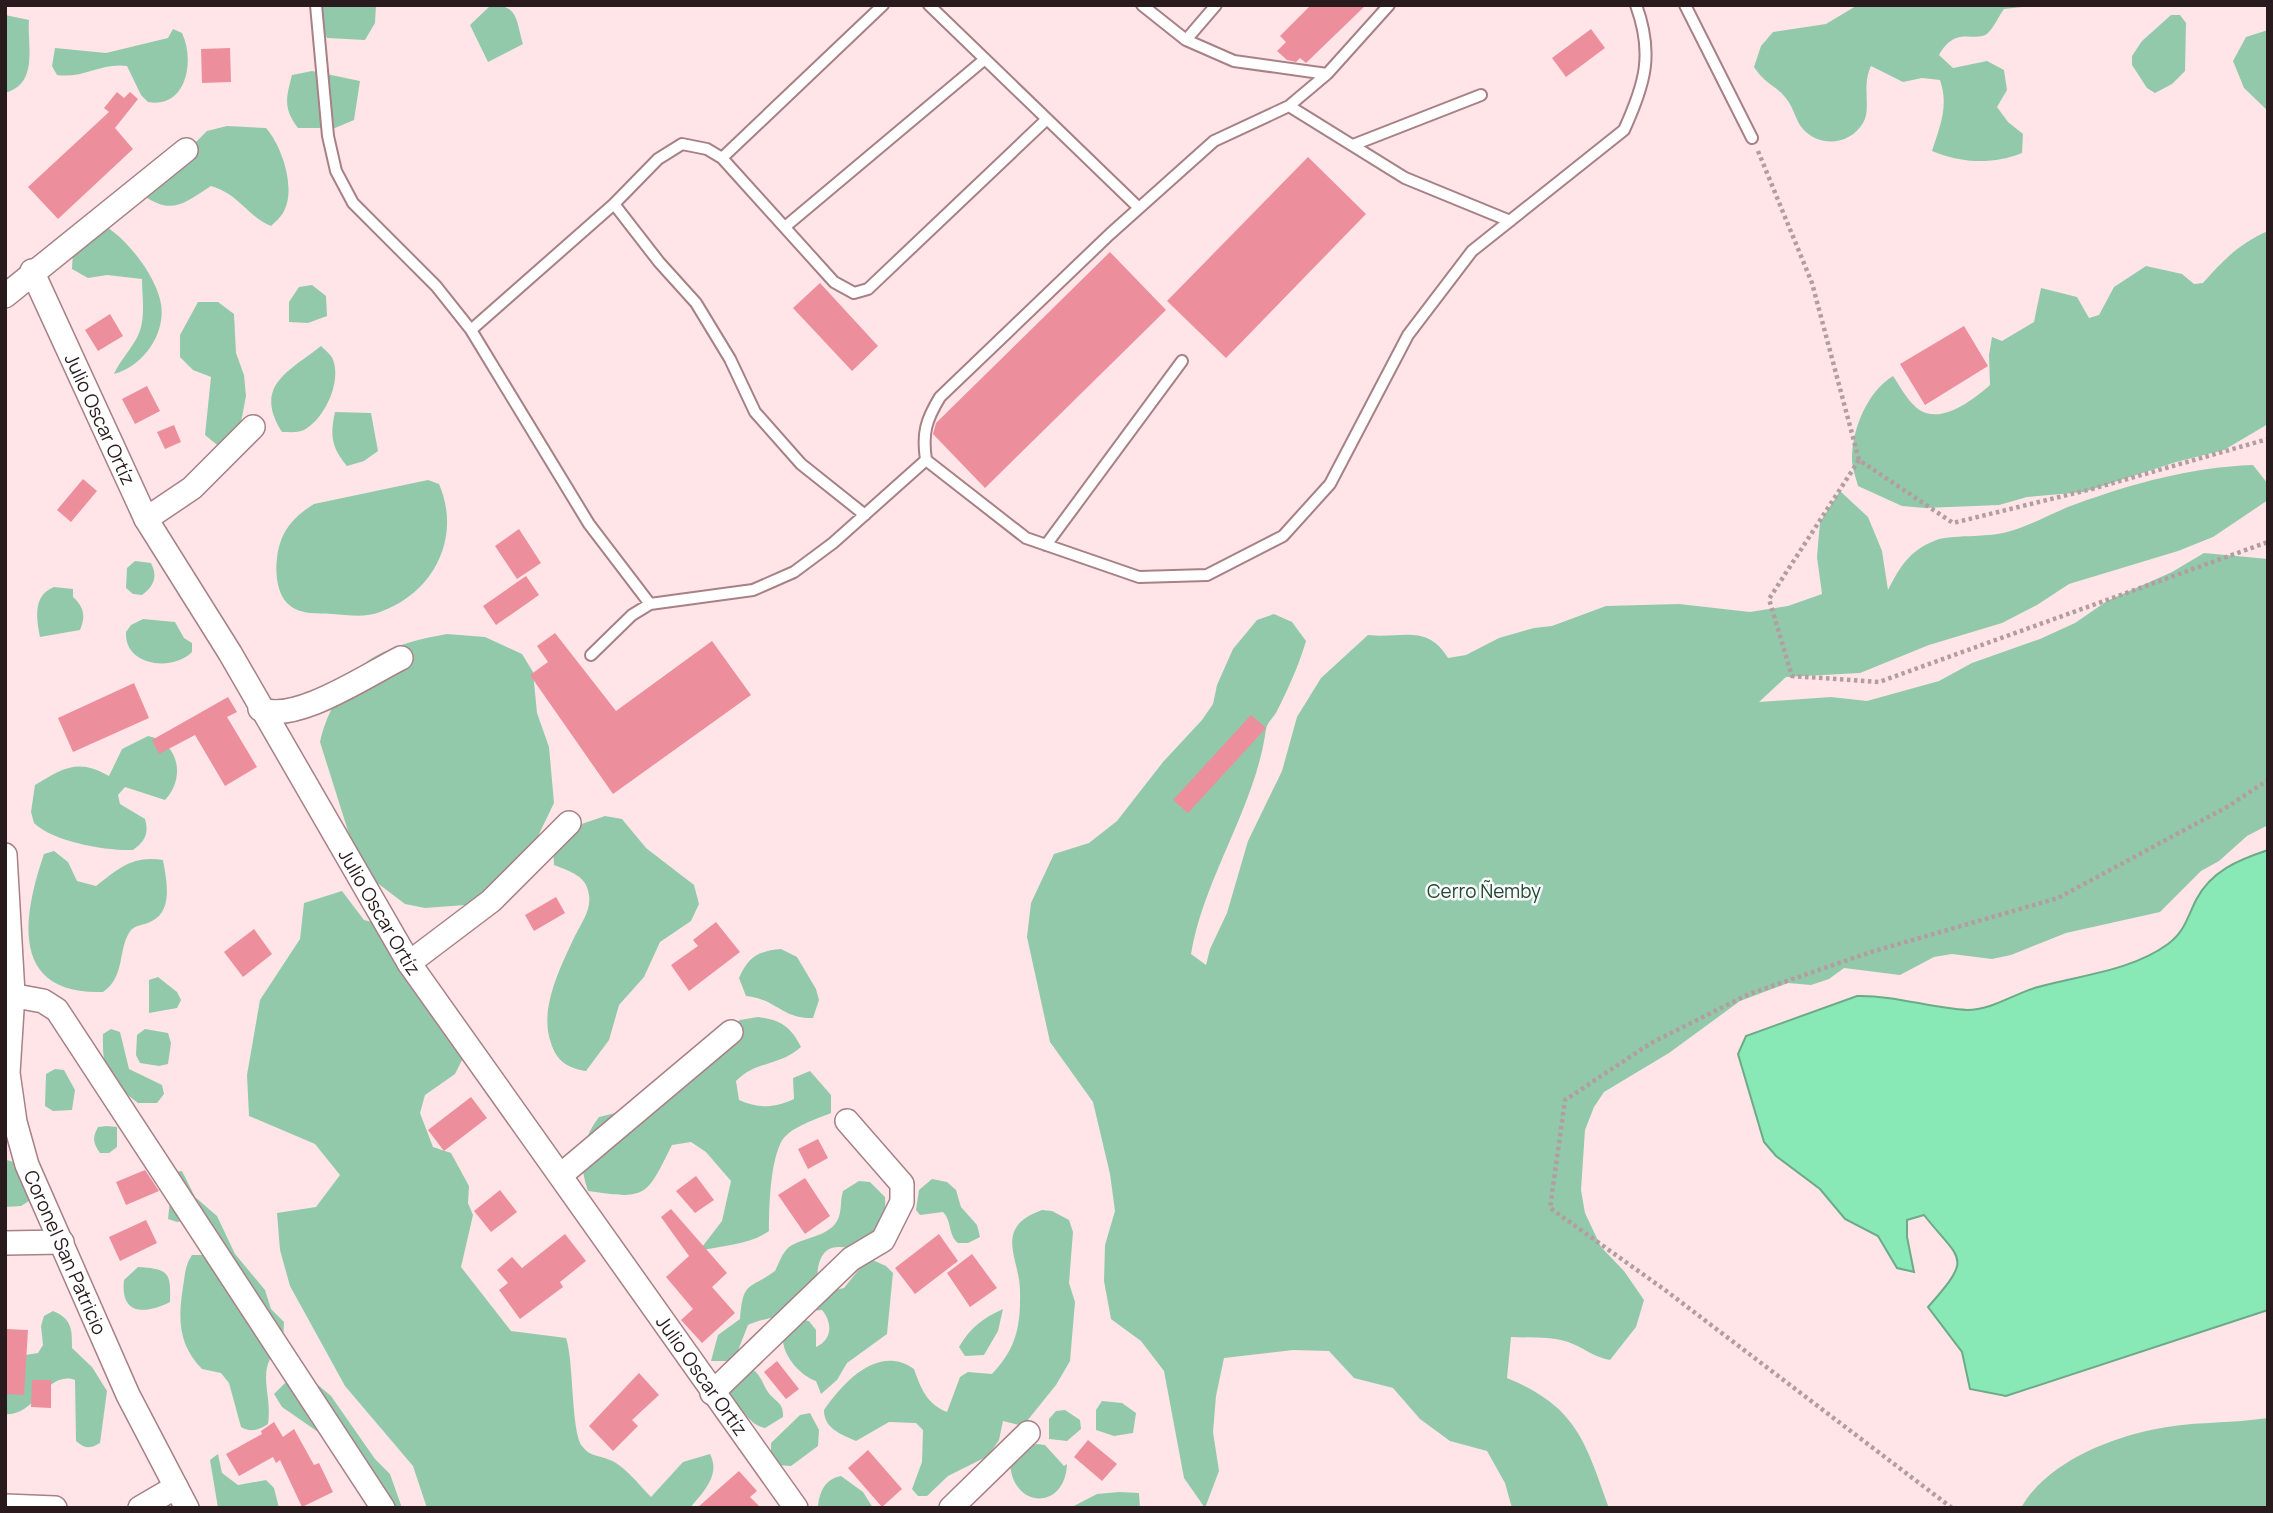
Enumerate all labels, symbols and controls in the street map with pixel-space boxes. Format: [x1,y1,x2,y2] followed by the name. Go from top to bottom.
[59,349,142,489] street label: Julio Oscar Ortíz
[333,844,427,980] street label: Julio Oscar Ortíz
[1427,878,1541,904] park label: Cerro Ñemby
[18,1166,113,1339] street label: Coronel San Patricio
[650,1310,754,1441] street label: Julio Oscar Ortíz

